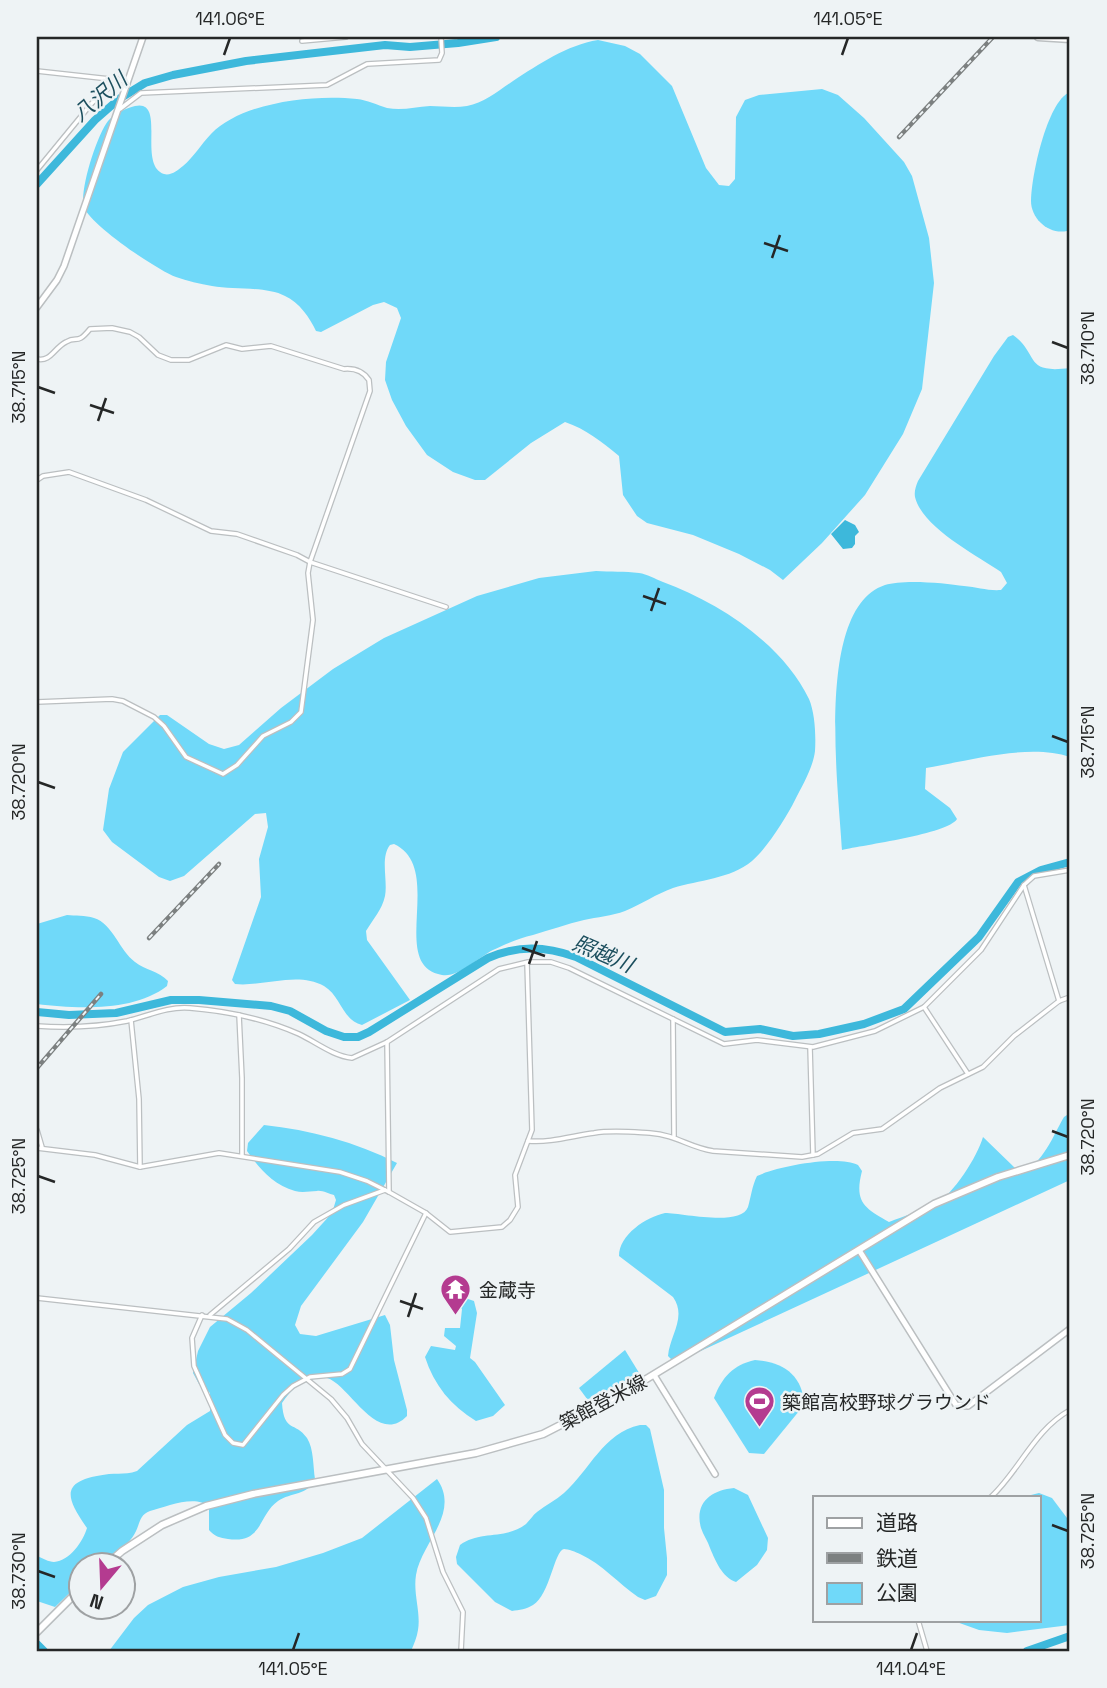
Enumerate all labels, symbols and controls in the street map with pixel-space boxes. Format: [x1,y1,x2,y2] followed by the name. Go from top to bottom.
[195,7,265,30] text: 141.06°E
[813,7,883,30] text: 141.05°E
[67,65,134,127] water label: 八沢川
[1076,311,1099,385] text: 38.710°N
[7,350,30,424] text: 38.715°N
[1076,705,1099,779] text: 38.715°N
[7,743,30,821] text: 38.720°N
[569,929,639,979] water label: 照越川
[1076,1098,1099,1176] text: 38.720°N
[7,1138,30,1214] text: 38.725°N
[439,1273,473,1317] temple icon: 金蔵寺
[479,1278,536,1303] place label: 金蔵寺
[555,1369,651,1436] street label: 築館登米線
[742,1385,776,1429] sports icon: 築館高校野球グラウンド
[782,1390,991,1415] place label: 築館高校野球グラウンド
[1076,1493,1099,1569] text: 38.725°N
[813,1496,1040,1622] legend
[876,1509,918,1536] text: 道路
[7,1532,30,1610] text: 38.730°N
[876,1545,918,1572] text: 鉄道
[66,1552,136,1622] north arrow
[876,1579,918,1606] text: 公園
[87,1588,107,1615] text: N
[258,1657,328,1680] text: 141.05°E
[876,1657,946,1680] text: 141.04°E

